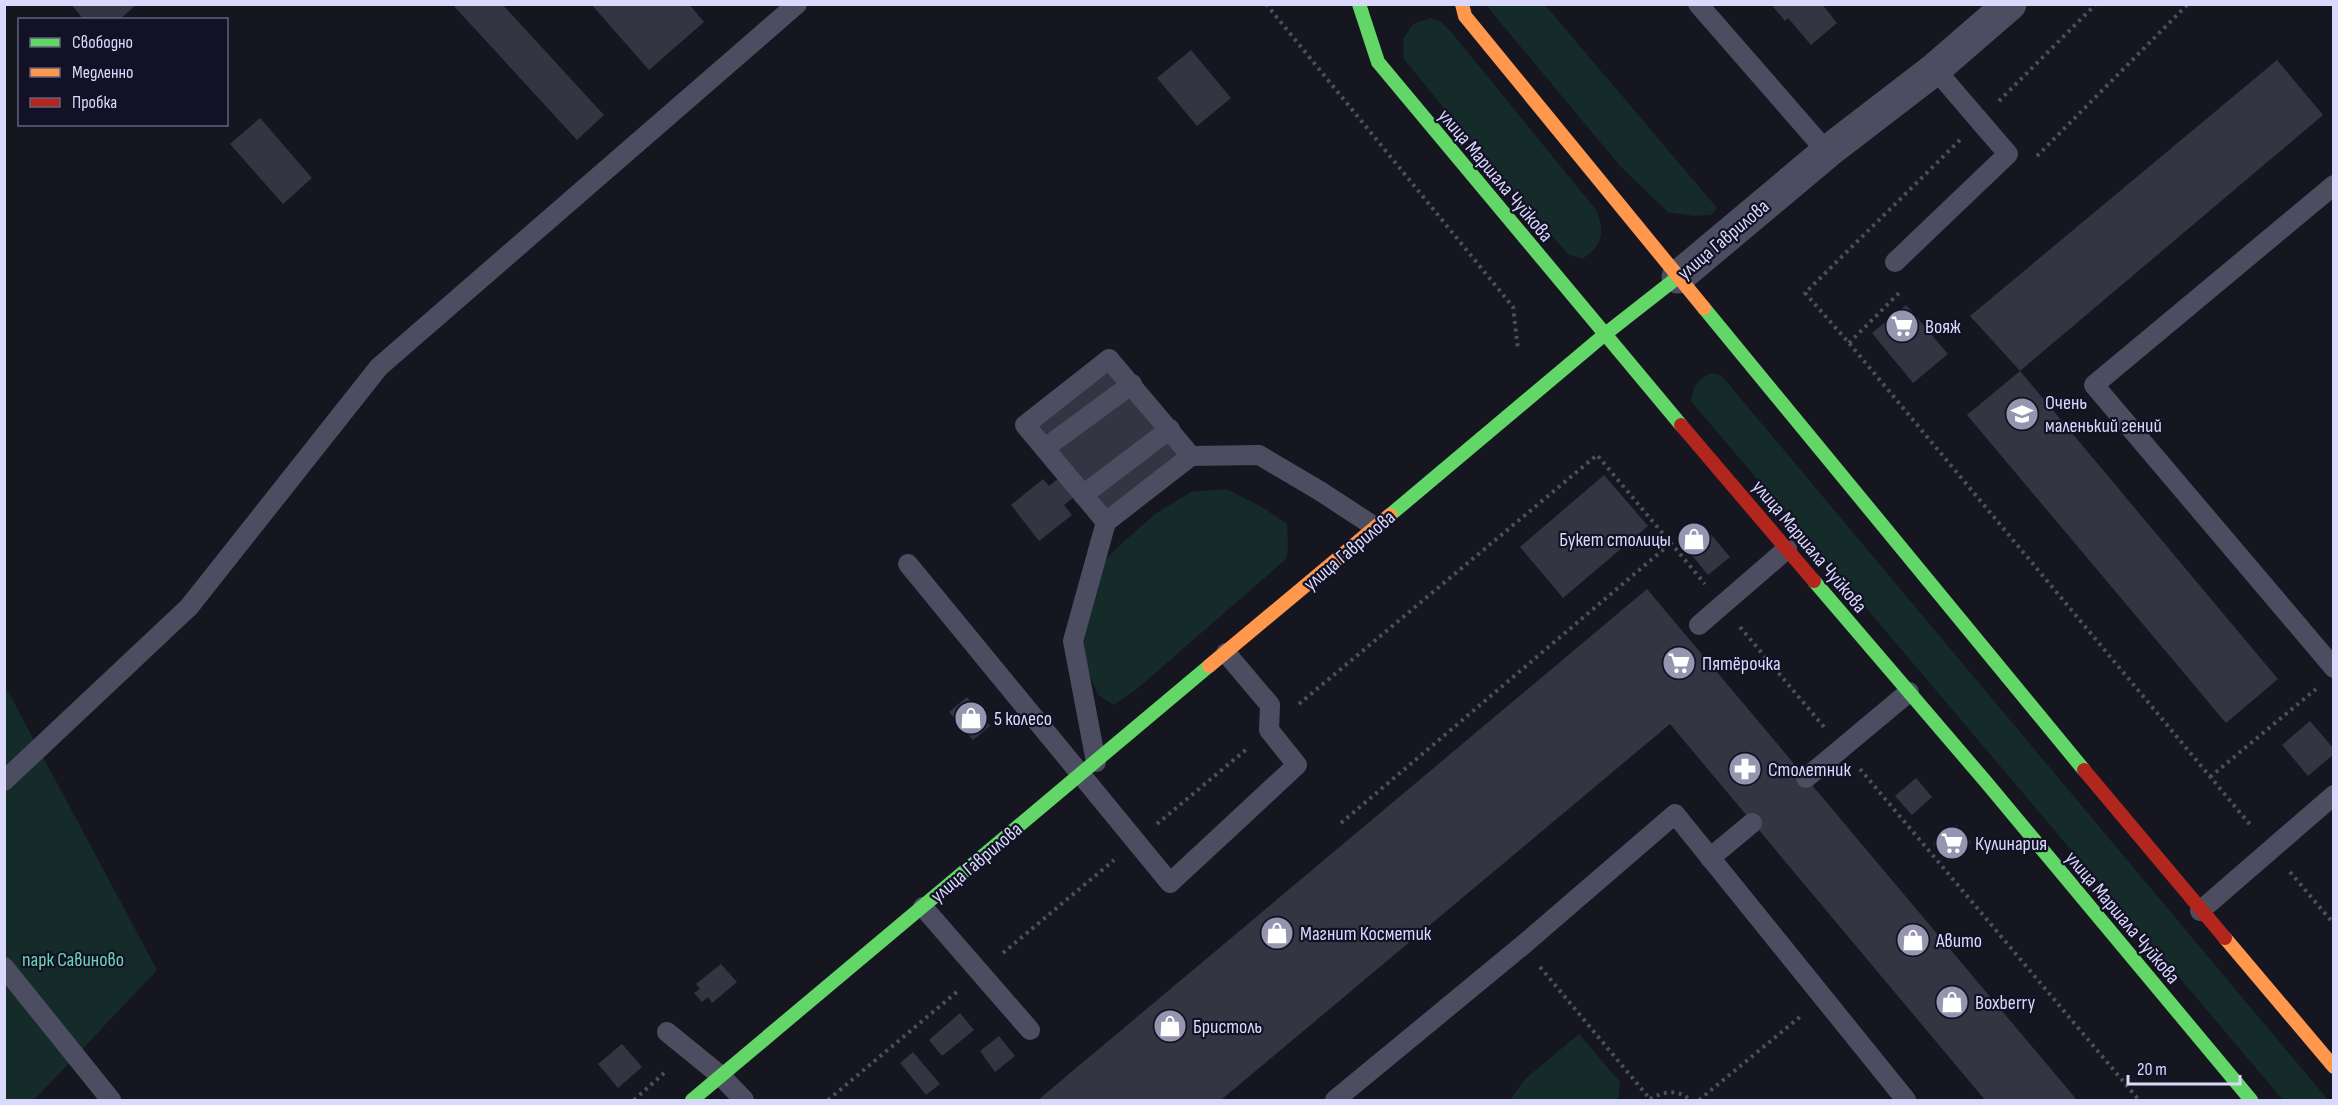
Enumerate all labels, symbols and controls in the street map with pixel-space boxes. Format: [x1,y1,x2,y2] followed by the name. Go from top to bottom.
[18,18,228,126] legend
[72,32,133,53] text: Свободно
[72,62,134,83] text: Медленно
[72,92,117,113] text: Пробка
[1433,104,1558,247] street label: улица Маршала Чуйкова
[1673,195,1774,285] street label: улица Гаврилова
[1884,308,1920,344] supermarket icon: Вояж
[1925,315,1961,339] place label: Вояж
[2045,391,2162,438] place label: Очень маленький гений
[2004,396,2040,432] school or university icon: Очень маленький гений
[1747,475,1872,618] street label: улица Маршала Чуйкова
[1299,506,1400,596] street label: улица Гаврилова
[1676,521,1712,557] shop icon: Букет столицы
[1559,528,1671,552] place label: Букет столицы
[1661,645,1697,681] supermarket icon: Пятёрочка
[1702,652,1781,676] place label: Пятёрочка
[953,700,989,736] shop icon: 5 колесо
[994,707,1052,731] place label: 5 колесо
[1727,751,1763,787] pharmacy icon: Столетник
[1768,758,1851,782] place label: Столетник
[926,818,1027,908] street label: улица Гаврилова
[1934,825,1970,861] supermarket icon: Кулинария
[1975,832,2047,856] place label: Кулинария
[2060,846,2185,989] street label: улица Маршала Чуйкова
[1259,915,1295,951] shop icon: Магнит Косметик
[1300,922,1432,946] place label: Магнит Косметик
[1895,922,1931,958] shop icon: Авито
[1935,929,1982,953] place label: Авито
[22,948,124,972] park label: парк Савиново
[1934,984,1970,1020] shop icon: Boxberry
[1975,991,2036,1015] place label: Boxberry
[1152,1008,1188,1044] shop icon: Бристоль
[1193,1015,1262,1039] place label: Бристоль
[2128,1048,2240,1086] scale bar
[2137,1059,2167,1080] text: 20 m

